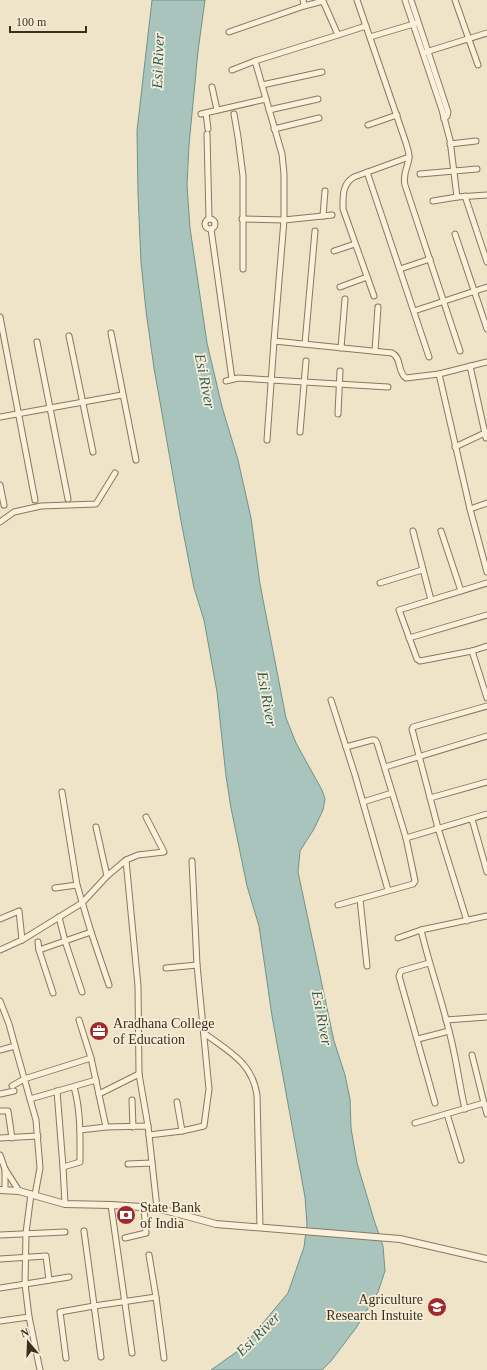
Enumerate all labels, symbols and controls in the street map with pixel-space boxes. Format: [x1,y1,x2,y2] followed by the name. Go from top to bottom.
[10,8,86,34] scale bar
[16,15,47,29] text: 100 m
[149,33,167,90] water label: Esi River
[192,351,218,410] water label: Esi River
[254,669,280,728] water label: Esi River
[309,988,335,1047] water label: Esi River
[113,1016,214,1047] place label: Aradhana College of Education
[88,1020,110,1042] office icon: Aradhana College of Education
[140,1200,201,1231] place label: State Bank of India
[115,1204,137,1226] bank icon: State Bank of India
[326,1292,423,1323] place label: Agriculture Research Instuite
[426,1296,448,1318] school or university icon: Agriculture Research Instuite
[232,1309,283,1360] water label: Esi River
[8,1322,48,1362] north arrow
[19,1326,31,1340] text: N

